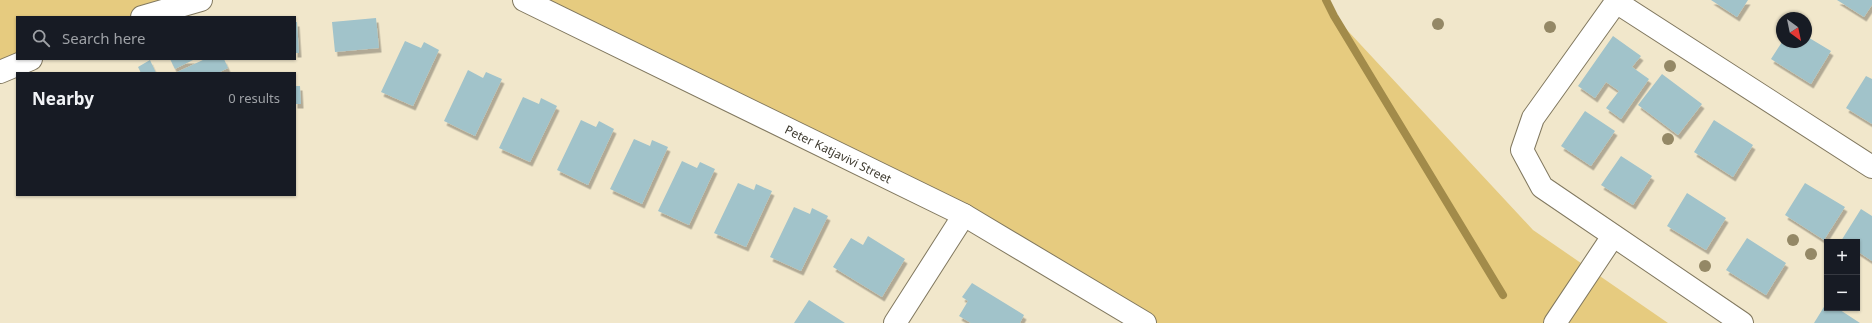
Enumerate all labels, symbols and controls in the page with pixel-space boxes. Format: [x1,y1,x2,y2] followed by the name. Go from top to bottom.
[1776,12,1812,48] north arrow
[16,16,296,60] search box
[30,27,52,49] icon: search
[62,28,145,48] text: Search here
[32,87,94,110] text: Nearby
[228,89,280,107] text: 0 results
[782,120,895,187] street label: Peter Katjavivi Street
[1824,239,1860,311] map controls
[1824,239,1860,275] button: +
[1824,275,1860,311] button: −

